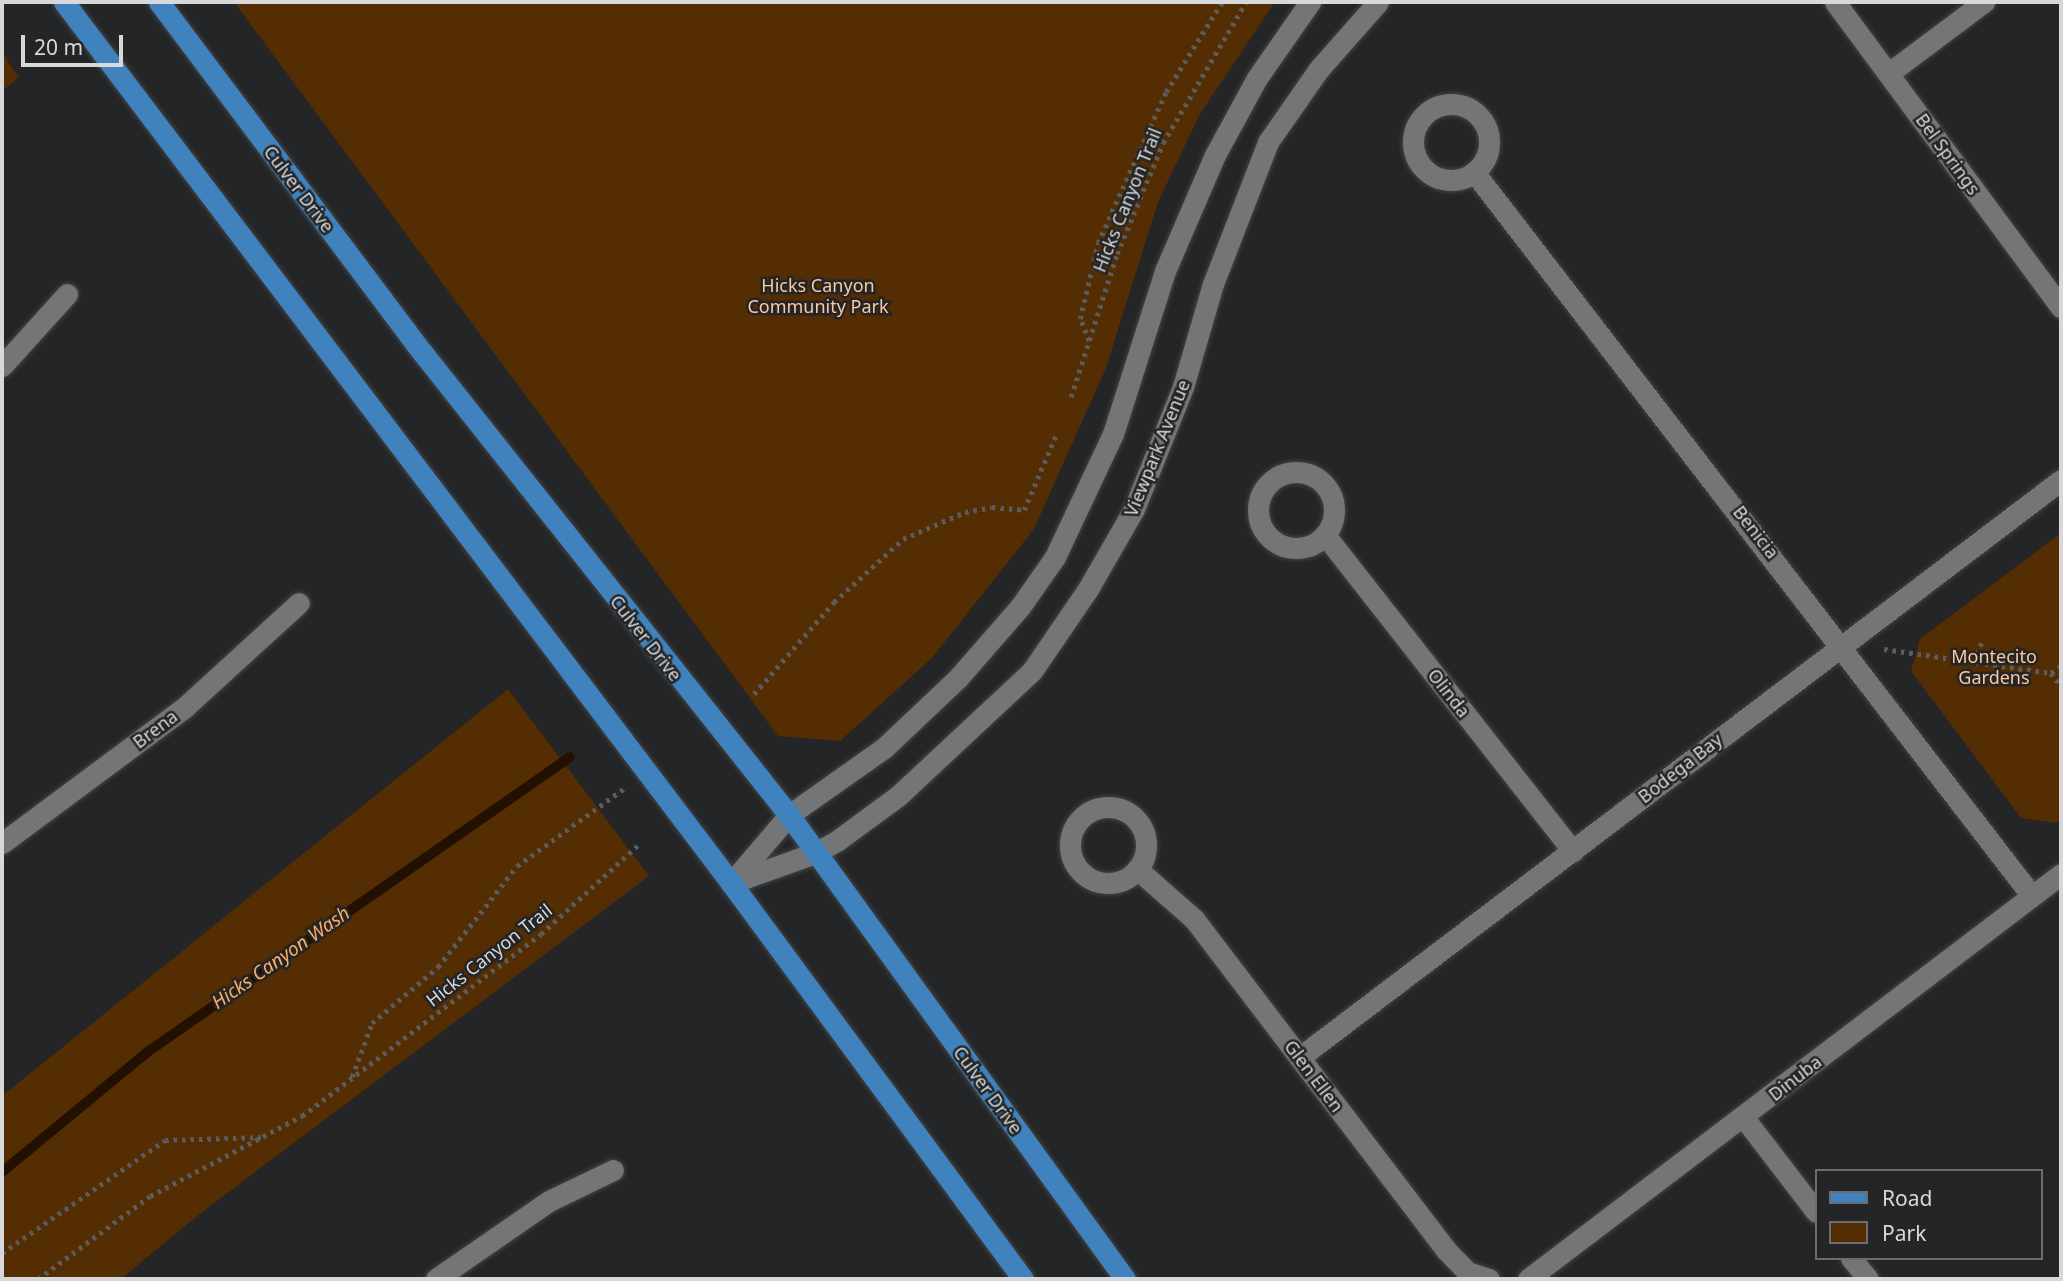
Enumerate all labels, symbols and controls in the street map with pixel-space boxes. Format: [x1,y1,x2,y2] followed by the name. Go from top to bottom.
[24,21,126,65] scale bar
[34,33,83,61] text: 20 m
[1911,109,1985,199] street label: Bel Springs
[1088,125,1166,275] street label: Hicks Canyon Trail
[259,141,339,237] street label: Culver Drive
[747,275,889,318] park label: Hicks Canyon Community Park
[1120,377,1194,519] street label: Viewpark Avenue
[1729,501,1783,563] street label: Benicia
[606,591,686,685] street label: Culver Drive
[1951,646,2037,688] park label: Montecito Gardens
[1423,664,1475,722] street label: Olinda
[128,705,182,753] street label: Brena
[1634,729,1726,807] street label: Bodega Bay
[422,899,556,1011] street label: Hicks Canyon Trail
[208,902,354,1014] water label: Hicks Canyon Wash
[1280,1036,1348,1116] street label: Glen Ellen
[949,1042,1027,1138] street label: Culver Drive
[1764,1051,1826,1105] street label: Dinuba
[1814,1169,2042,1260] legend
[1882,1184,1932,1212] text: Road
[1882,1219,1926,1247] text: Park

